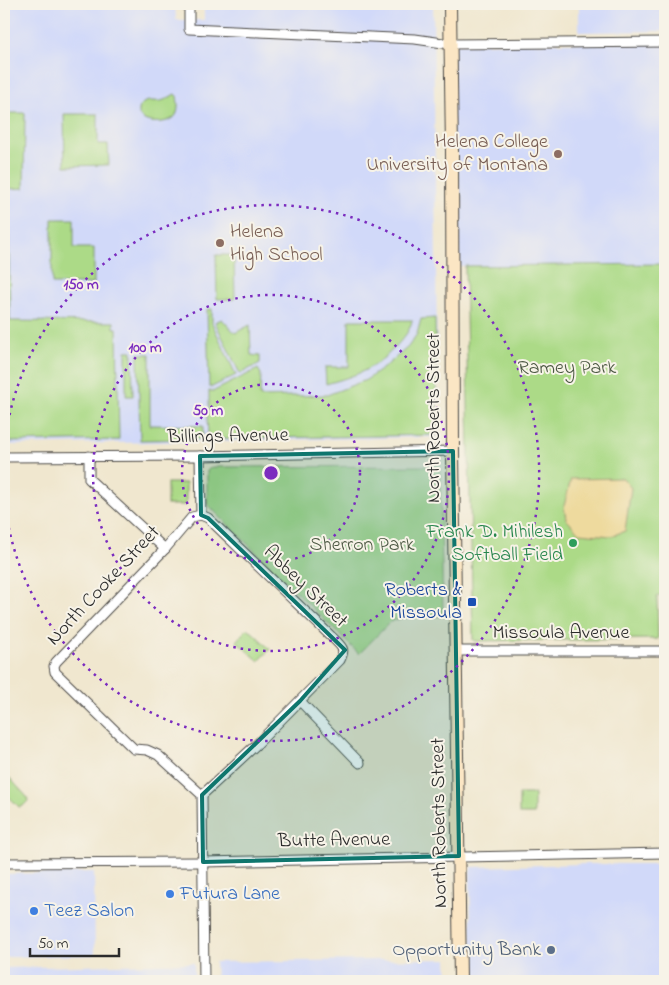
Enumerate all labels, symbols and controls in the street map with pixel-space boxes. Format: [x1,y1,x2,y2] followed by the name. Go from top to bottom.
[367,128,548,180] place label: Helena College University of Montana
[552,148,564,160] marker: Helena College University of Montana
[230,218,323,271] place label: Helena High School
[214,237,226,249] marker: Helena High School
[63,274,99,296] text: 150 m
[420,333,449,503] street label: North Roberts Street
[128,337,162,359] text: 100 m
[518,354,617,383] park label: Ramey Park
[193,400,224,422] text: 50 m
[166,421,289,454] street label: Billings Avenue
[262,464,280,482] centre of rings
[425,518,563,570] place label: Frank D. Mihilesh Softball Field
[40,519,168,653] street label: North Cooke Street
[309,531,415,560] park label: Sherron Park
[567,537,579,549] marker: Frank D. Mihilesh Softball Field
[256,539,354,635] street label: Abbey Street
[384,576,462,628] place label: Roberts & Missoula
[466,596,478,608] marker: Roberts & Missoula
[493,619,629,648] street label: Missoula Avenue
[424,737,456,908] street label: North Roberts Street
[277,826,390,856] street label: Butte Avenue
[179,880,280,909] place label: Futura Lane
[164,888,176,900] marker: Futura Lane
[44,897,134,926] place label: Teez Salon
[28,905,40,917] marker: Teez Salon
[30,925,119,957] scale bar
[38,933,69,955] text: 50 m
[392,936,541,965] place label: Opportunity Bank
[545,944,557,956] marker: Opportunity Bank

